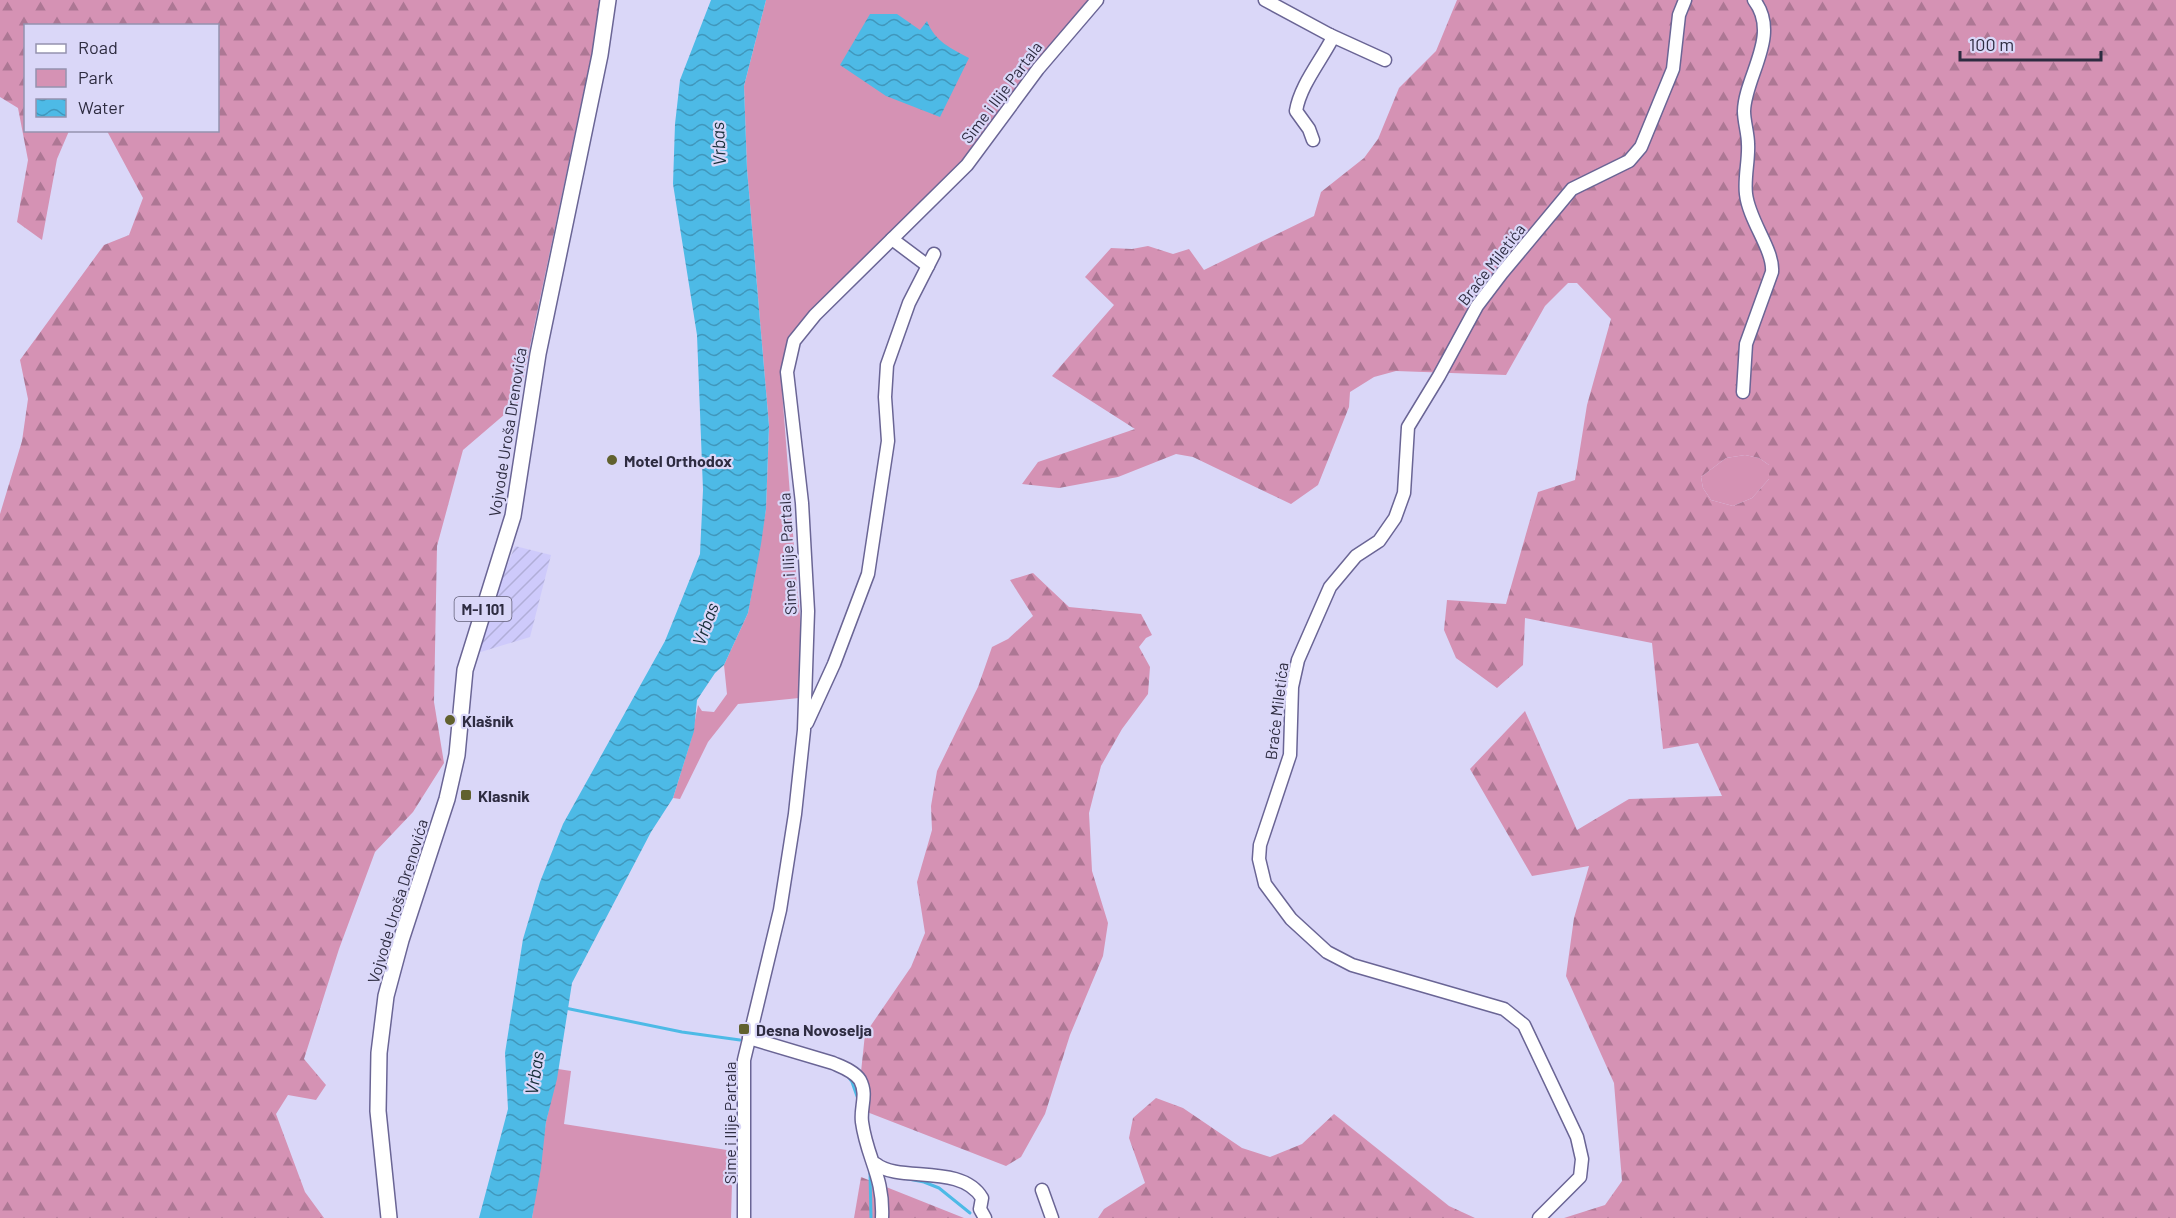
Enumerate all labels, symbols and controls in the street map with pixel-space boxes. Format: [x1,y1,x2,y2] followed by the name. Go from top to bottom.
[24,24,219,132] legend
[1960,24,2101,62] scale bar
[1969,33,2014,55] text: 100 m
[78,36,118,58] text: Road
[957,37,1045,147] street label: Sime i Ilije Partala
[78,66,113,88] text: Park
[78,96,125,118] text: Water
[706,121,730,167] water label: Vrbas
[1453,220,1529,308] street label: Braće Miletića
[484,346,530,518] street label: Vojvode Uroša Drenovića
[624,451,732,470] place label: Motel Orthodox
[605,453,619,467] marker: Motel Orthodox
[774,492,800,616] street label: Sime i Ilije Partala
[454,597,512,621] road number: M-I 101
[687,600,723,648] water label: Vrbas
[1261,661,1291,761] street label: Braće Miletića
[462,711,514,730] place label: Klašnik
[443,713,457,727] marker: Klašnik
[478,786,530,805] place label: Klasnik
[459,788,473,802] marker: Klasnik
[363,816,431,986] street label: Vojvode Uroša Drenovića
[756,1020,872,1039] place label: Desna Novoselja
[737,1022,751,1036] marker: Desna Novoselja
[520,1050,548,1096] water label: Vrbas
[720,1062,739,1184] street label: Sime i Ilije Partala

